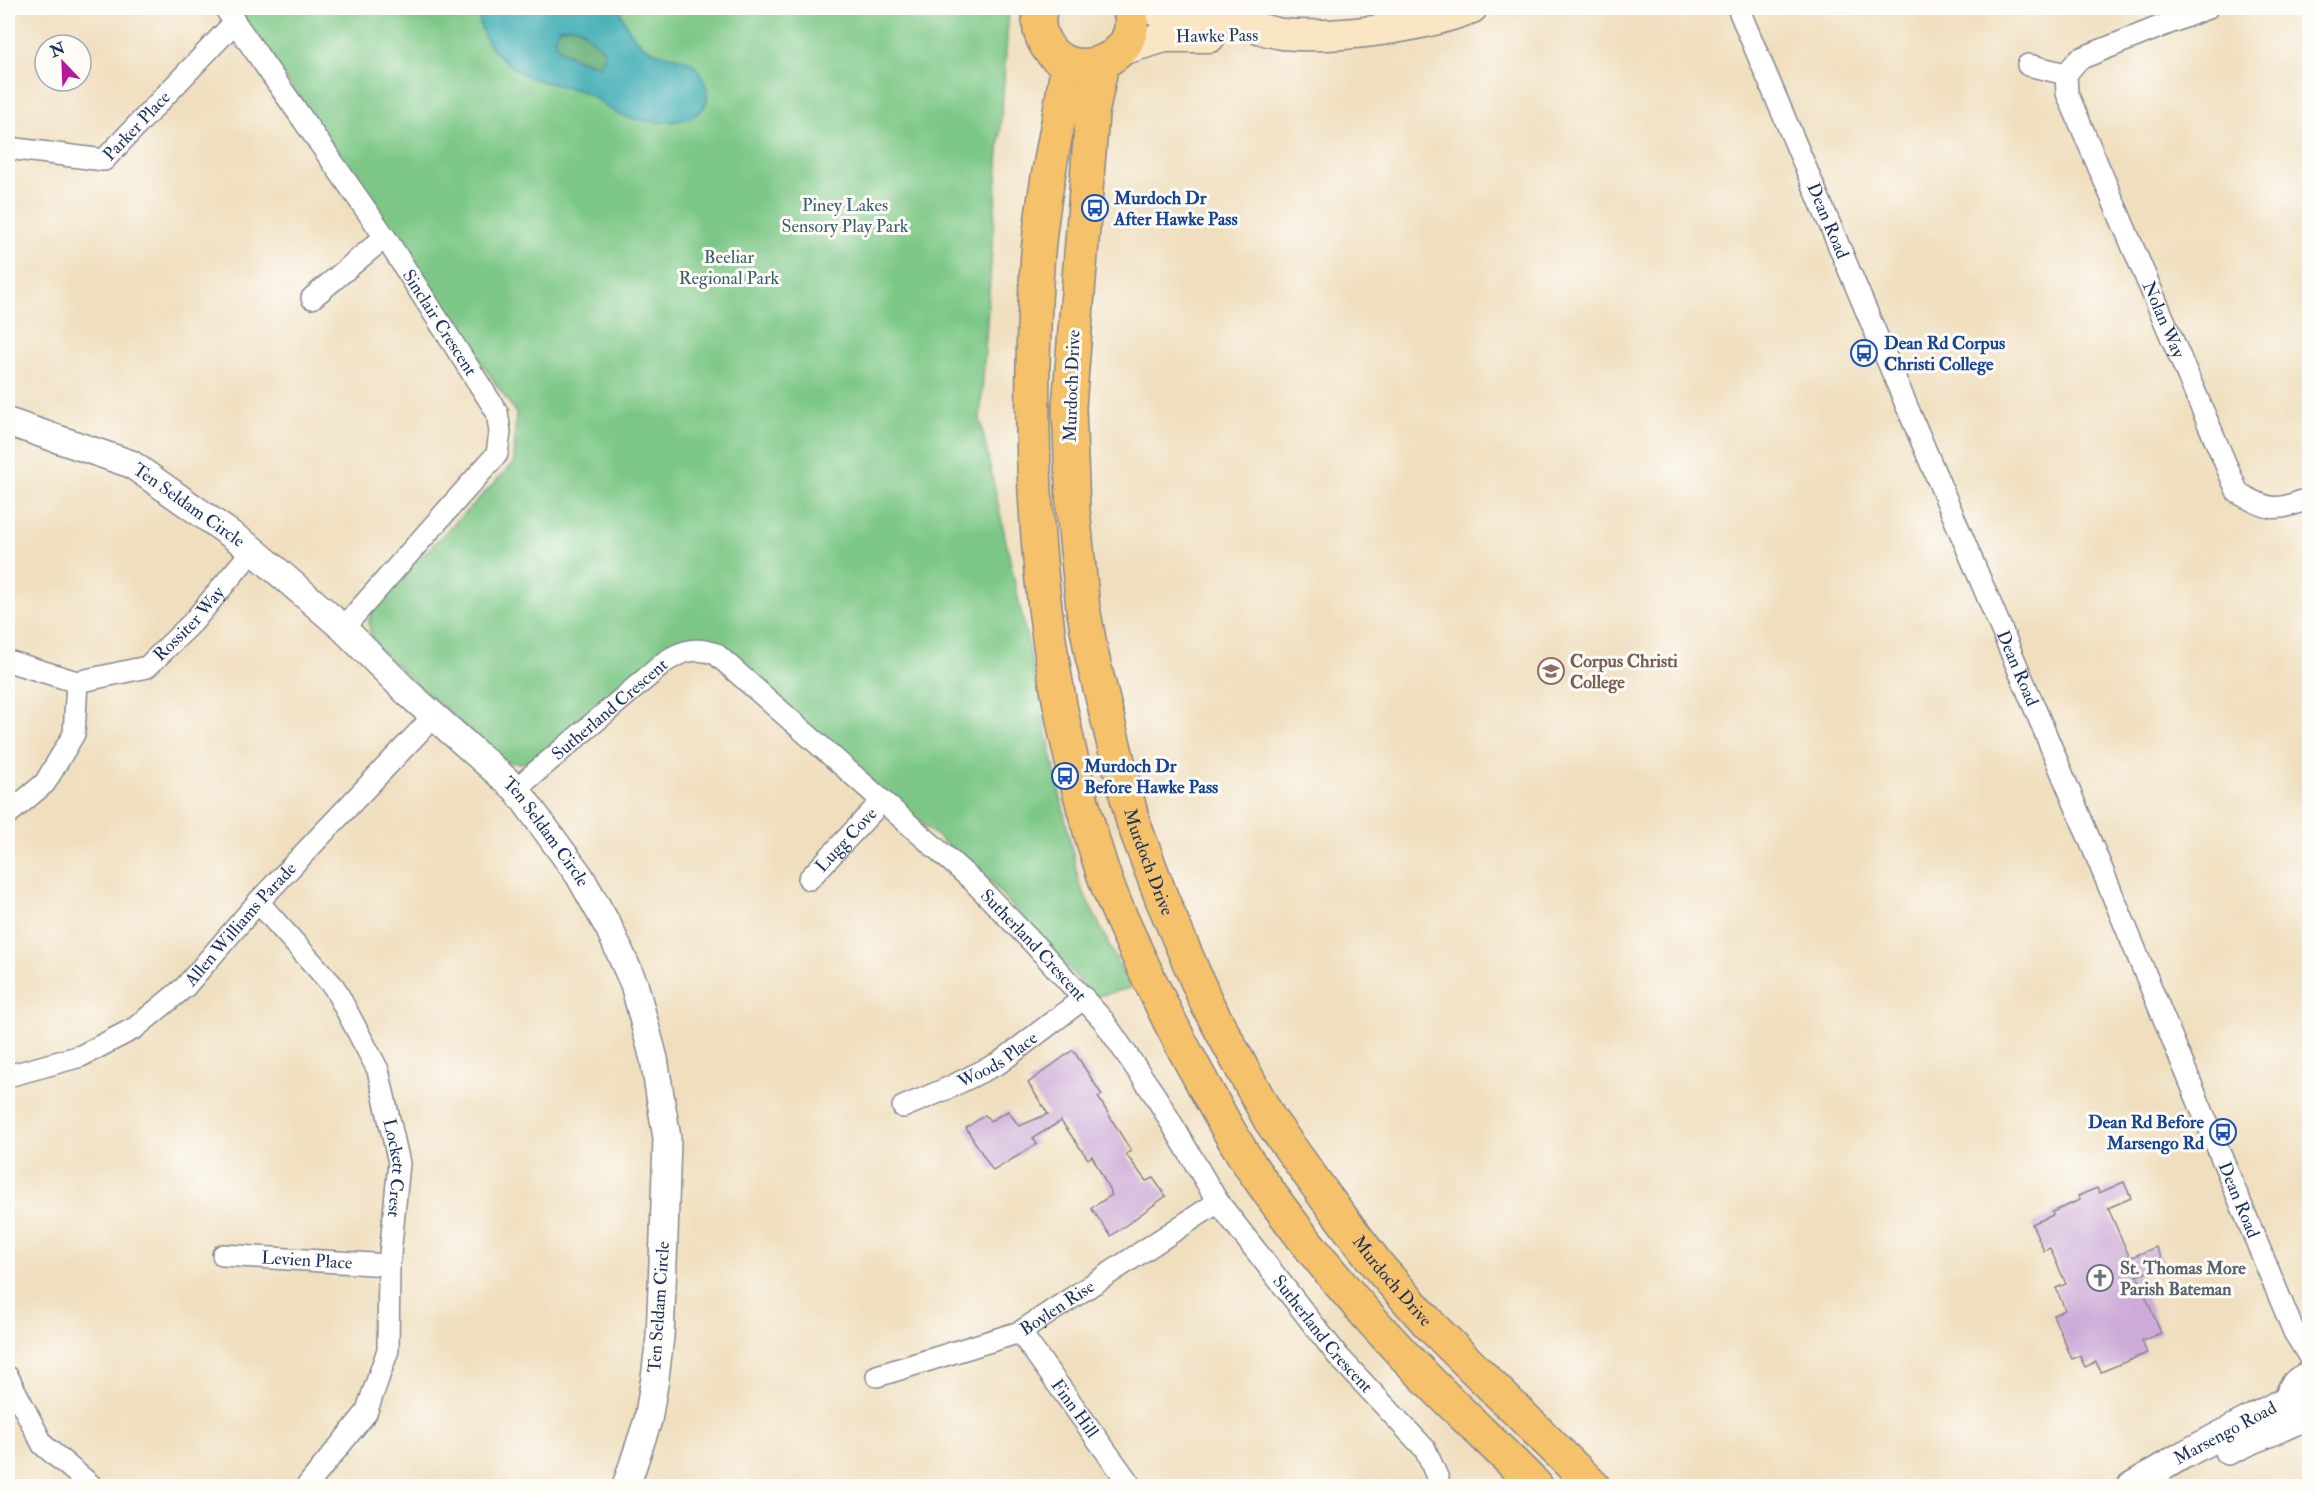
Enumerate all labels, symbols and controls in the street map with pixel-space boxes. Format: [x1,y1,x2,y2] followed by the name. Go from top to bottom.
[1176,24,1258,48] street label: Hawke Pass
[33,33,93,93] north arrow
[46,38,69,63] text: N
[98,86,175,166] street label: Parker Place
[1802,179,1854,262] street label: Dean Road
[1113,187,1238,231] place label: Murdoch Dr After Hawke Pass
[1080,193,1110,223] bus stop icon: Murdoch Dr After Hawke Pass
[782,194,909,238] park label: Piney Lakes Sensory Play Park
[679,246,780,290] park label: Beeliar Regional Park
[397,265,482,380] street label: Sinclair Crescent
[2137,278,2191,362] street label: Nolan Way
[1059,329,1085,443] street label: Murdoch Drive
[1884,332,2005,376] place label: Dean Rd Corpus Christi College
[1849,338,1879,368] bus stop icon: Dean Rd Corpus Christi College
[129,458,250,553] street label: Ten Seldam Circle
[148,581,230,666] street label: Rossiter Way
[1992,627,2044,710] street label: Dean Road
[1570,650,1678,694] place label: Corpus Christi College
[547,653,673,765] street label: Sutherland Crescent
[1536,656,1566,686] school or university icon: Corpus Christi College
[1083,755,1218,799] place label: Murdoch Dr Before Hawke Pass
[1050,761,1080,791] bus stop icon: Murdoch Dr Before Hawke Pass
[498,771,595,891] street label: Ten Seldam Circle
[810,802,882,877] street label: Lugg Cove
[1119,806,1179,919] street label: Murdoch Drive
[179,857,301,992] street label: Allen Williams Parade
[975,884,1092,1006] street label: Sutherland Crescent
[953,1026,1042,1093] street label: Woods Place
[2088,1111,2204,1155] place label: Dean Rd Before Marsengo Rd
[378,1116,410,1219] street label: Lockett Crest
[2208,1117,2238,1147] bus stop icon: Dean Rd Before Marsengo Rd
[2213,1158,2265,1242] street label: Dean Road
[1347,1231,1438,1332] street label: Murdoch Drive
[643,1240,675,1373] street label: Ten Seldam Circle
[261,1246,353,1274] street label: Levien Place
[2120,1257,2246,1301] place label: St. Thomas More Parish Bateman
[2085,1263,2115,1293] church icon: St. Thomas More Parish Bateman
[1268,1270,1378,1398] street label: Sutherland Crescent
[1015,1275,1099,1341] street label: Boylen Rise
[1046,1374,1104,1443] street label: Finn Hill
[2169,1396,2280,1470] street label: Marsengo Road

